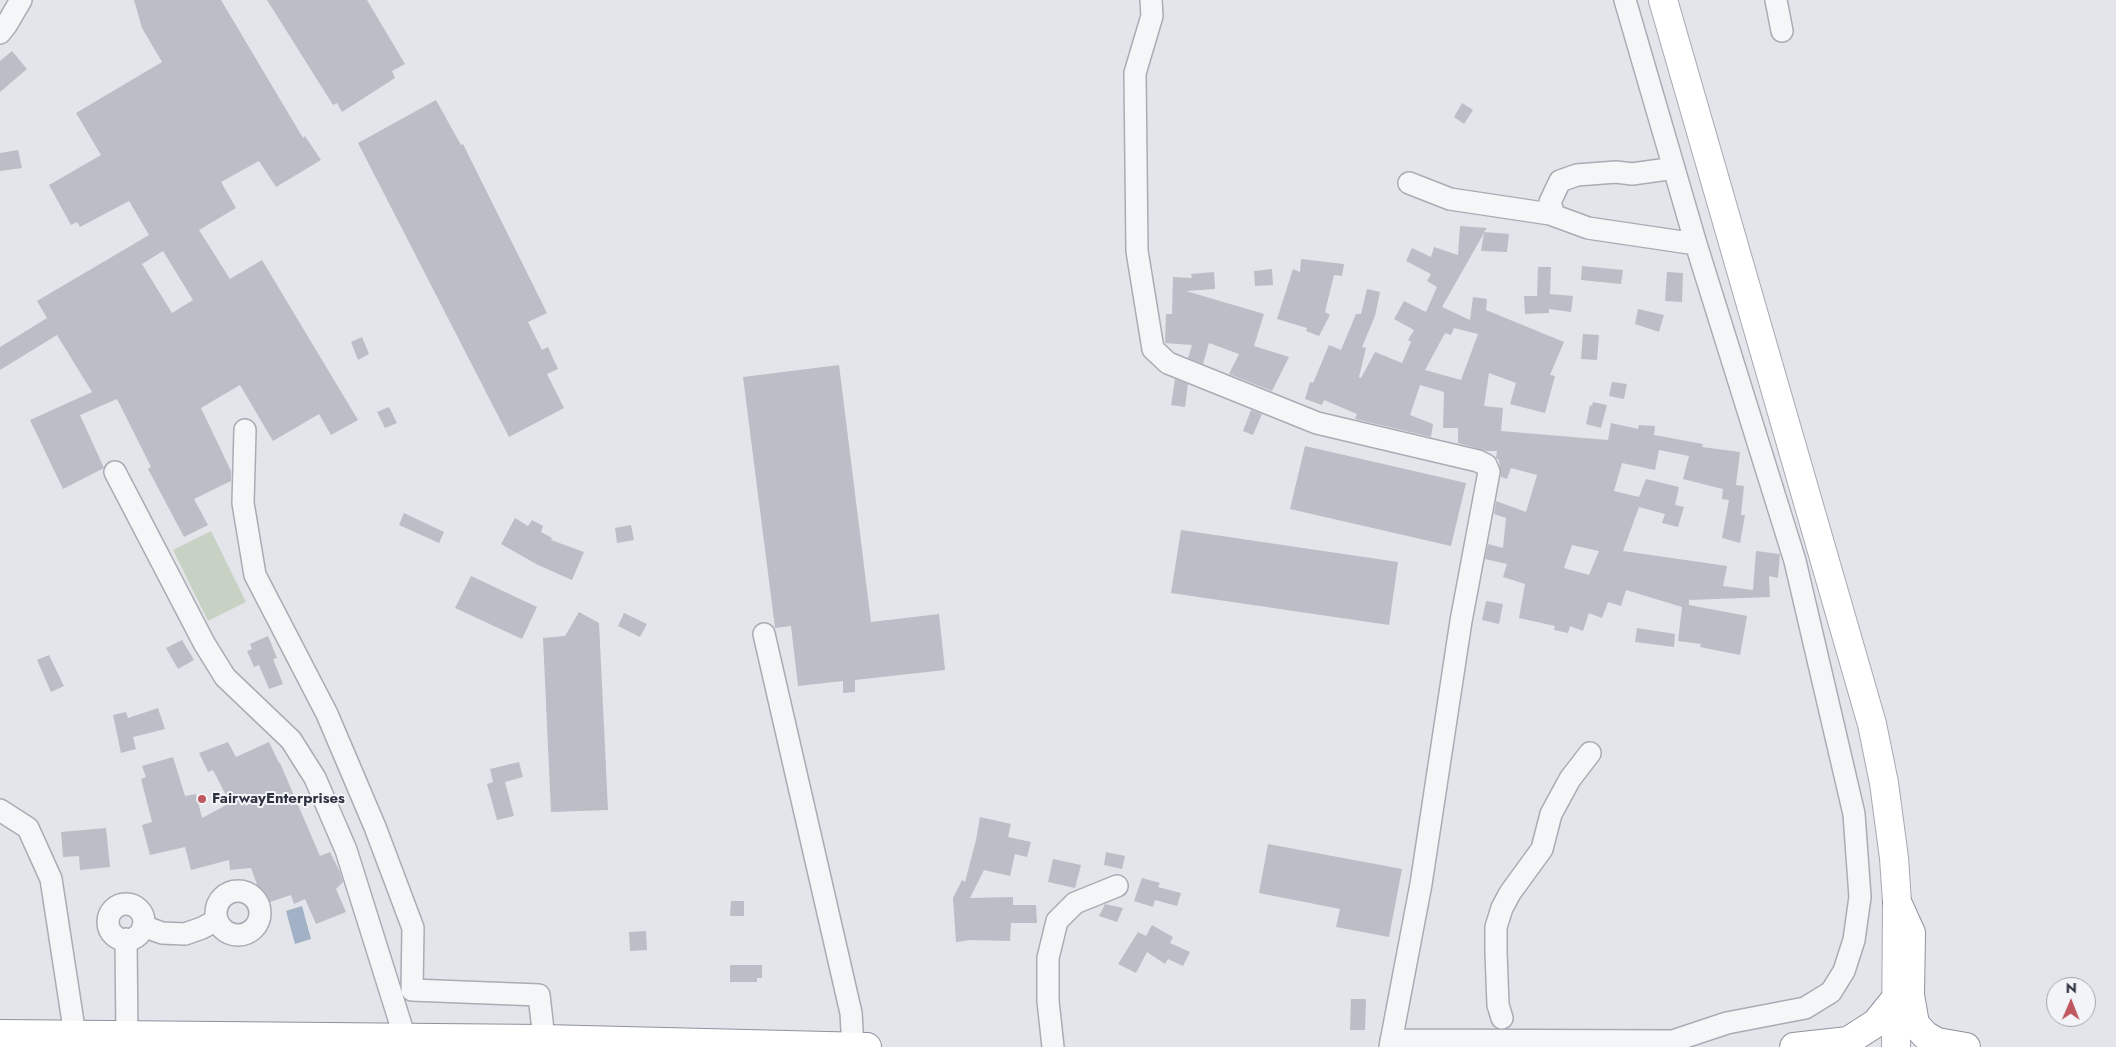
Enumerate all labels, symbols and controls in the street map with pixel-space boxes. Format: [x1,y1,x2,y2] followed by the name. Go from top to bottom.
[212,790,345,808] place label: FairwayEnterprises
[196,793,208,805] marker: FairwayEnterprises
[2046,977,2096,1027] north arrow
[2066,978,2077,998] text: N

